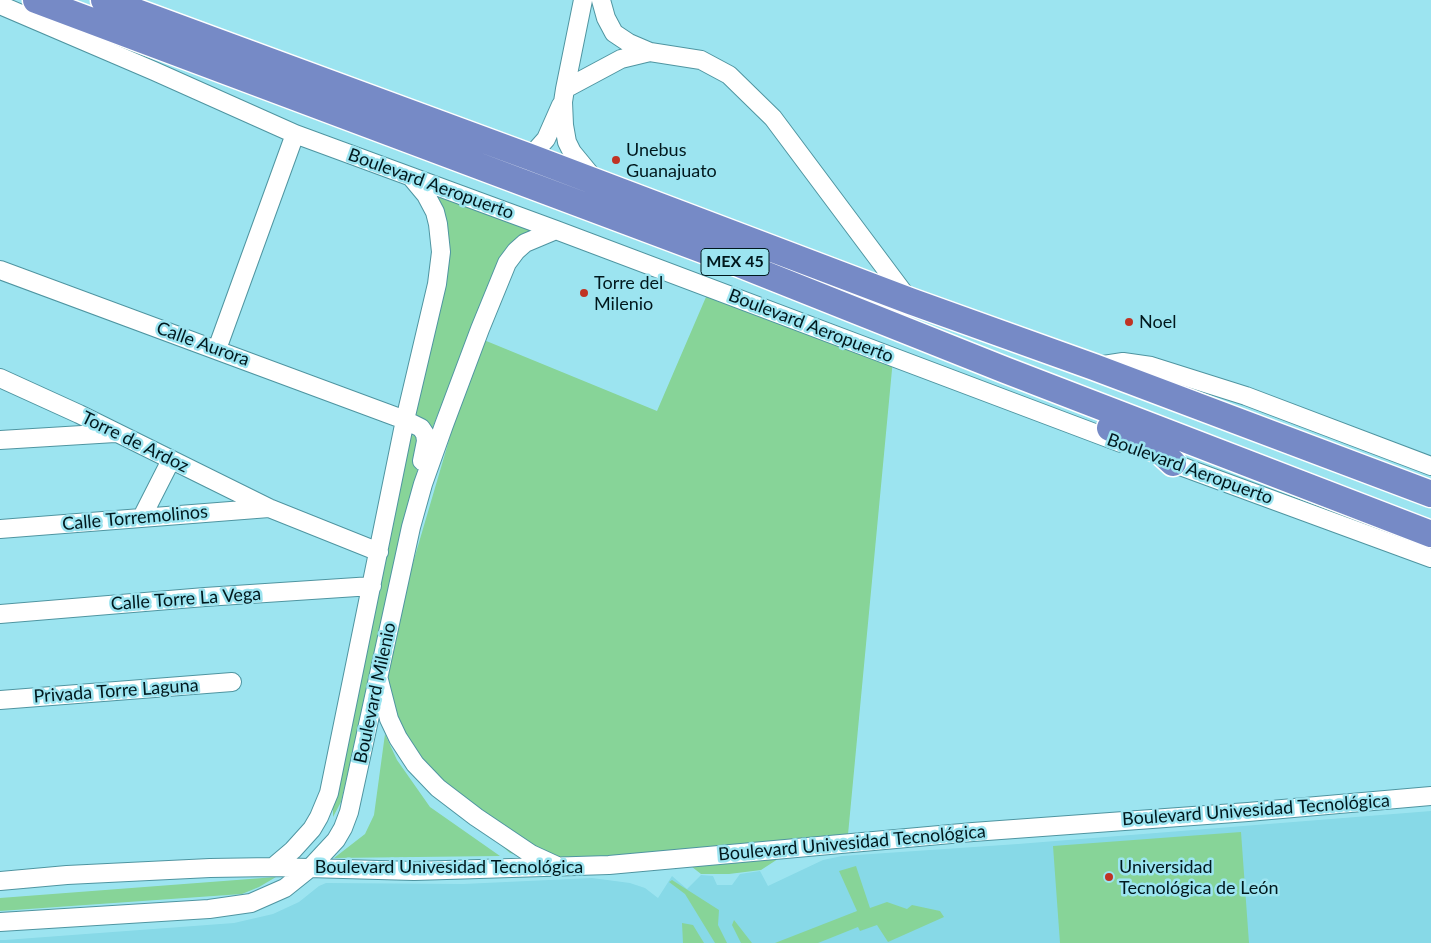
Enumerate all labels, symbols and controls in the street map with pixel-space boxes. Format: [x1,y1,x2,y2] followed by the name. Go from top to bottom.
[626,139,717,182] place label: Unebus Guanajuato
[345,144,517,224] street label: Boulevard Aeropuerto
[610,154,622,166] marker: Unebus Guanajuato
[701,248,769,276] road number: MEX 45
[594,272,663,314] place label: Torre del Milenio
[726,285,896,367] street label: Boulevard Aeropuerto
[578,287,590,299] marker: Torre del Milenio
[1139,311,1176,333] place label: Noel
[1123,316,1135,328] marker: Noel
[154,317,252,371] street label: Calle Aurora
[78,407,192,477] street label: Torre de Ardoz
[1104,429,1276,509] street label: Boulevard Aeropuerto
[61,501,209,535] street label: Calle Torremolinos
[110,583,262,615] street label: Calle Torre La Vega
[350,621,400,765] street label: Boulevard Milenio
[33,674,199,708] street label: Privada Torre Laguna
[1121,790,1391,830] street label: Boulevard Univesidad Tecnológica
[717,821,987,865] street label: Boulevard Univesidad Tecnológica
[315,856,583,878] street label: Boulevard Univesidad Tecnológica
[1119,856,1279,899] place label: Universidad Tecnológica de León
[1103,871,1115,883] marker: Universidad Tecnológica de León

